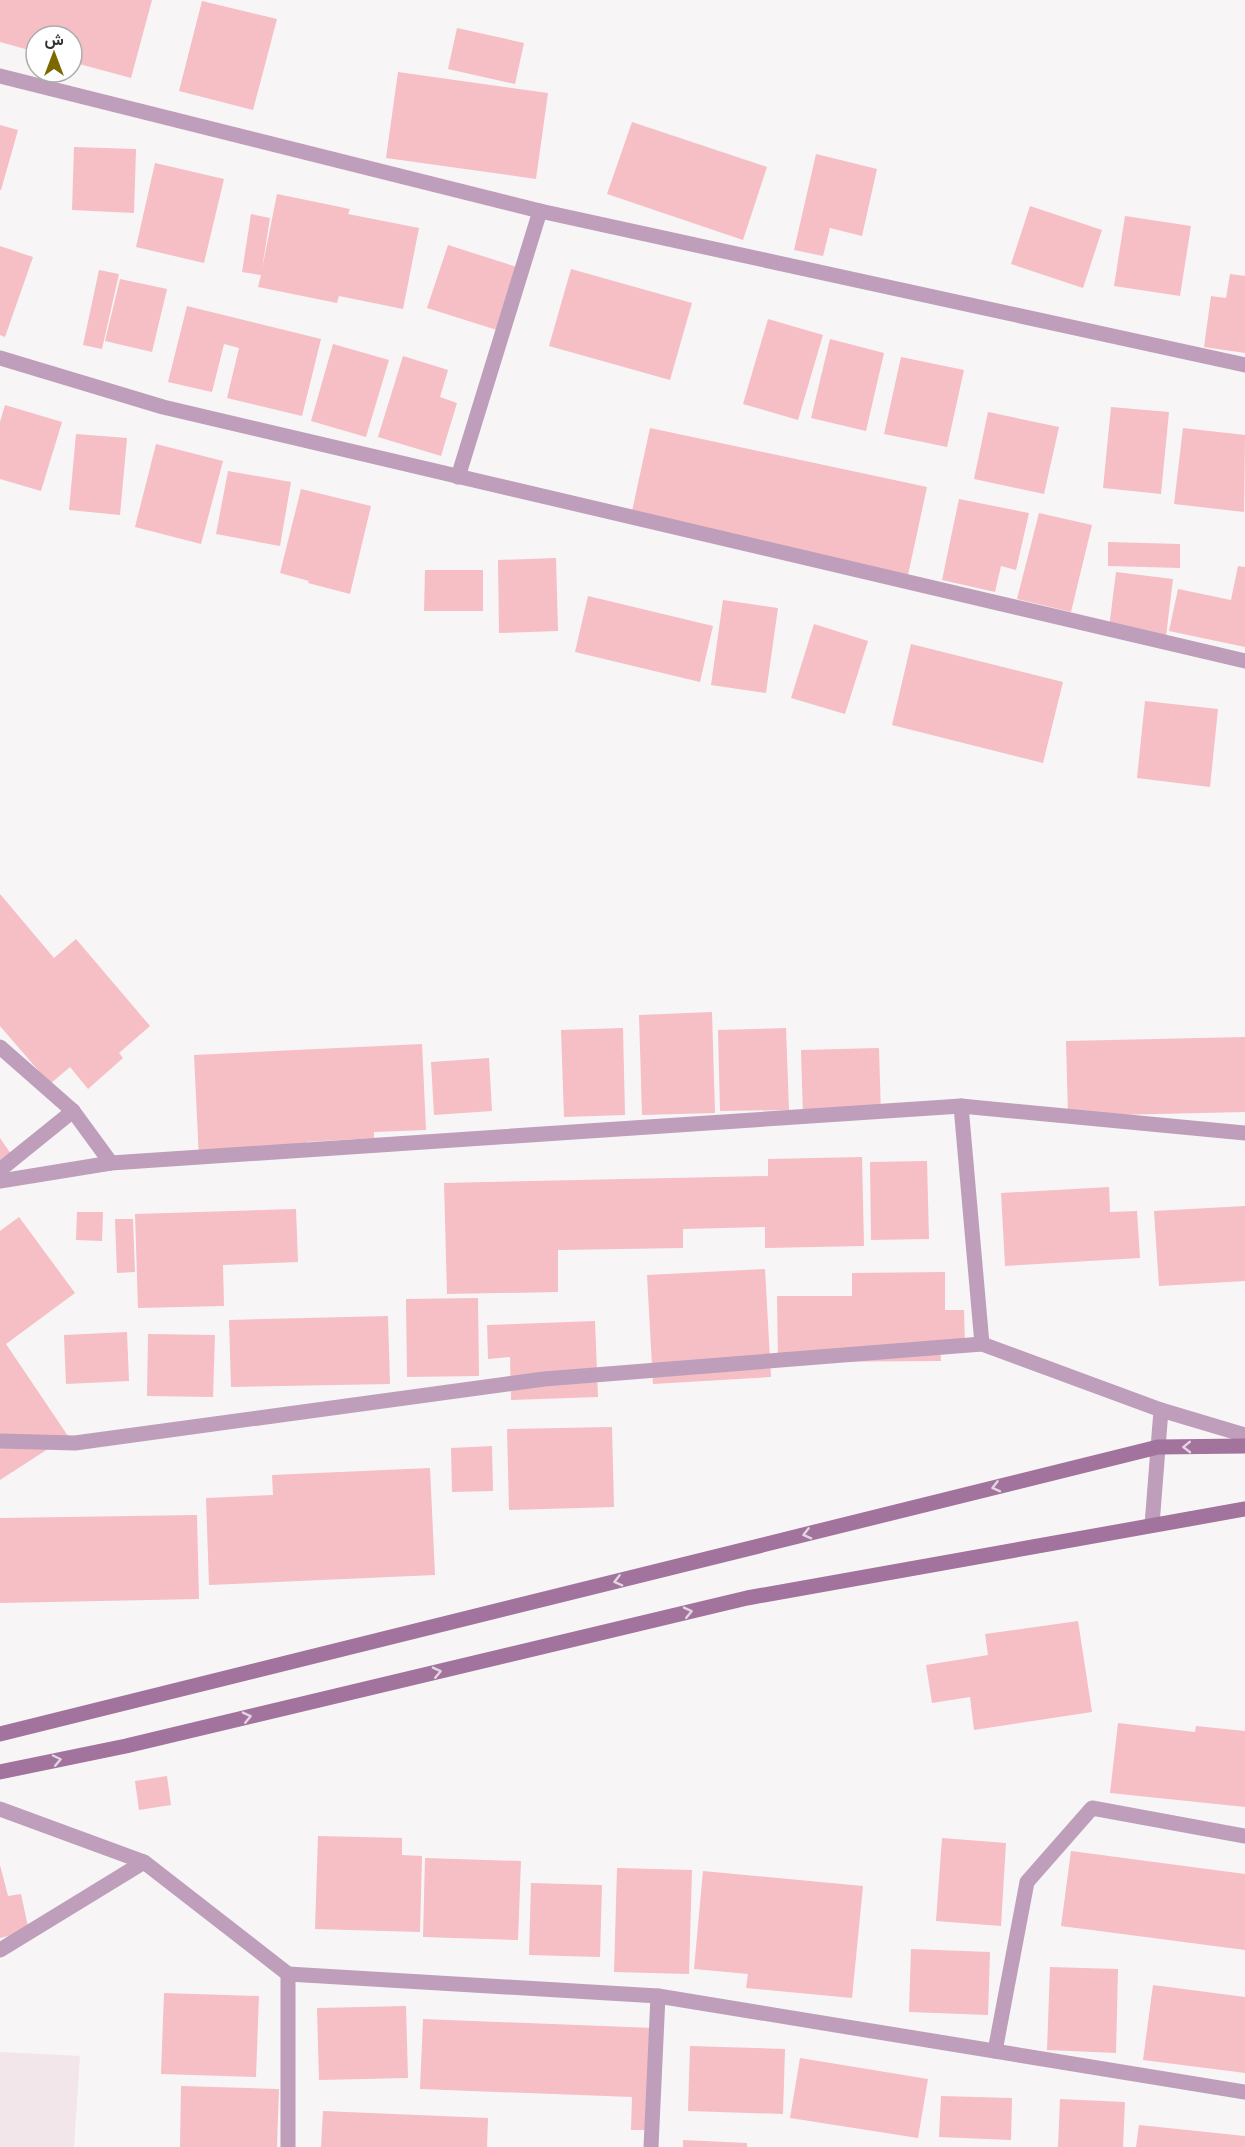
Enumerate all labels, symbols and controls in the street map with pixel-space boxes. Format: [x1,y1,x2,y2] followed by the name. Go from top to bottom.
[24,24,84,84] north arrow
[44,31,64,49] text: ش
[1182,1441,1191,1453] one-way arrow
[992,1480,1002,1493] one-way arrow
[802,1527,812,1540] one-way arrow
[613,1574,623,1587] one-way arrow
[683,1607,693,1620] one-way arrow
[432,1667,442,1680] one-way arrow
[242,1712,252,1725] one-way arrow
[52,1754,62,1767] one-way arrow

